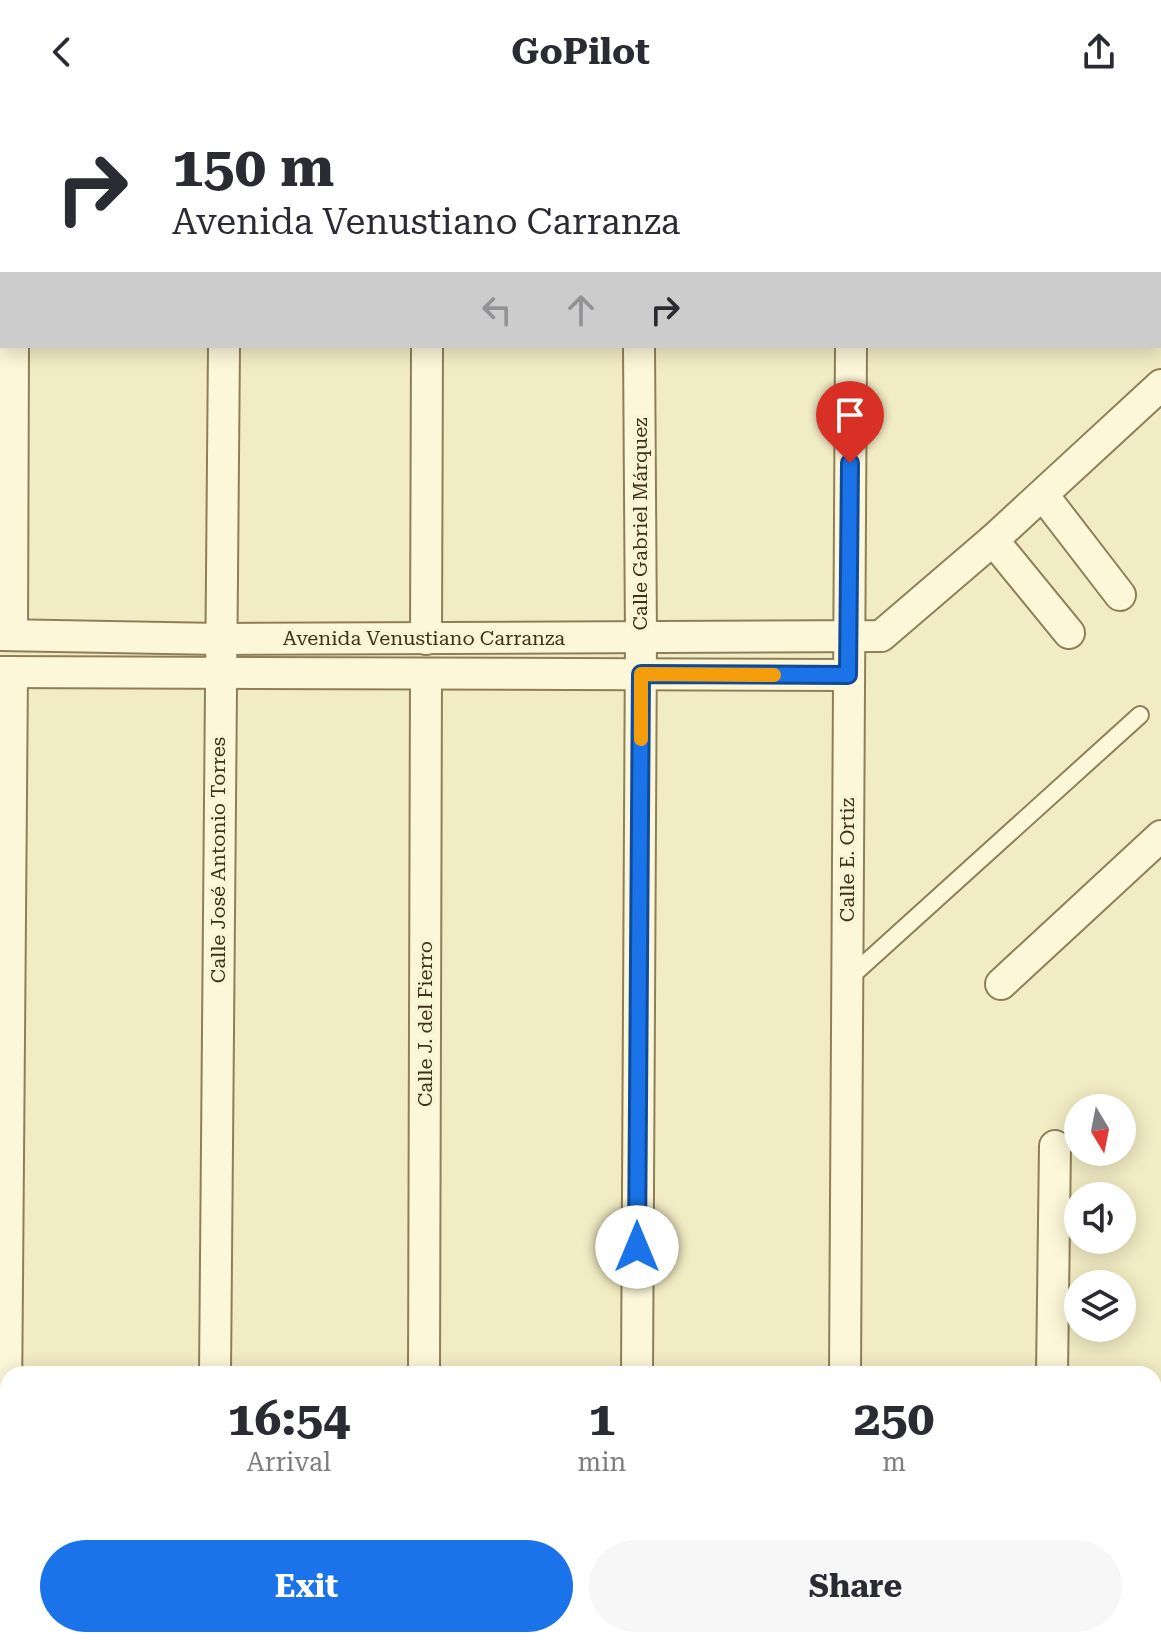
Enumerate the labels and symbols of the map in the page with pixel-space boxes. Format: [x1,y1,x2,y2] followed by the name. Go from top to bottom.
[816,381,884,463] pin
[628,418,652,631] street label: Calle Gabriel Márquez
[283,626,565,650] street label: Avenida Venustiano Carranza
[206,737,230,983] street label: Calle José Antonio Torres
[835,798,859,922] street label: Calle E. Ortiz
[413,941,437,1107] street label: Calle J. del Fierro
[1064,1094,1136,1166] north arrow
[595,1205,679,1289] position arrow

